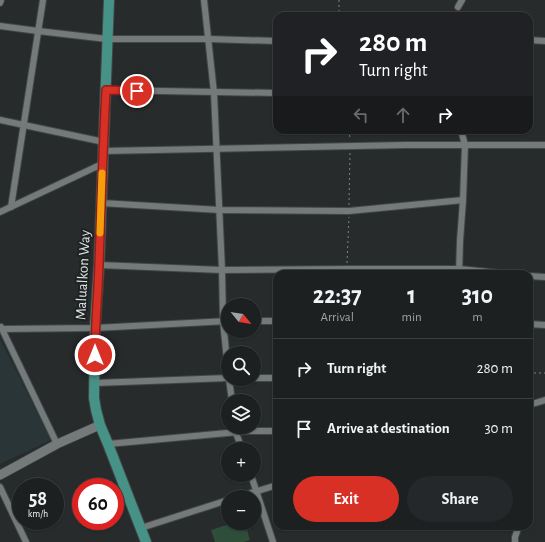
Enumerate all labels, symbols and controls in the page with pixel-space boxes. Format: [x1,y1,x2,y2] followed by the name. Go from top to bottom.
[293,28,345,80] icon: right
[359,29,427,57] text: 280 m
[359,62,428,80] text: Turn right
[120,74,154,108] pin
[126,80,148,102] icon: arrive
[350,104,372,126] icon: left
[392,104,414,126] icon: ahead
[434,104,456,126] icon: right
[73,229,93,321] street label: Malualkon Way
[313,284,362,308] text: 22:37
[407,284,416,308] text: 1
[462,284,493,308] text: 310
[221,298,261,338] north arrow
[221,298,261,530] map controls
[321,311,354,324] text: Arrival
[402,311,422,324] text: min
[472,311,483,324] text: m
[74,334,116,376] position arrow
[221,346,261,386] button: search
[293,358,315,380] icon: right
[327,361,386,376] text: Turn right
[477,361,513,376] text: 280 m
[221,394,261,434] button: layers
[293,418,315,440] icon: arrive
[327,421,450,436] text: Arrive at destination
[484,421,513,436] text: 30 m
[221,442,261,482] button: +
[293,476,399,522] button: Exit
[407,476,513,522] button: Share
[72,478,124,530] speed limit sign: 60
[29,489,47,509] text: 58
[221,490,261,530] button: −
[28,509,48,519] text: km/h

